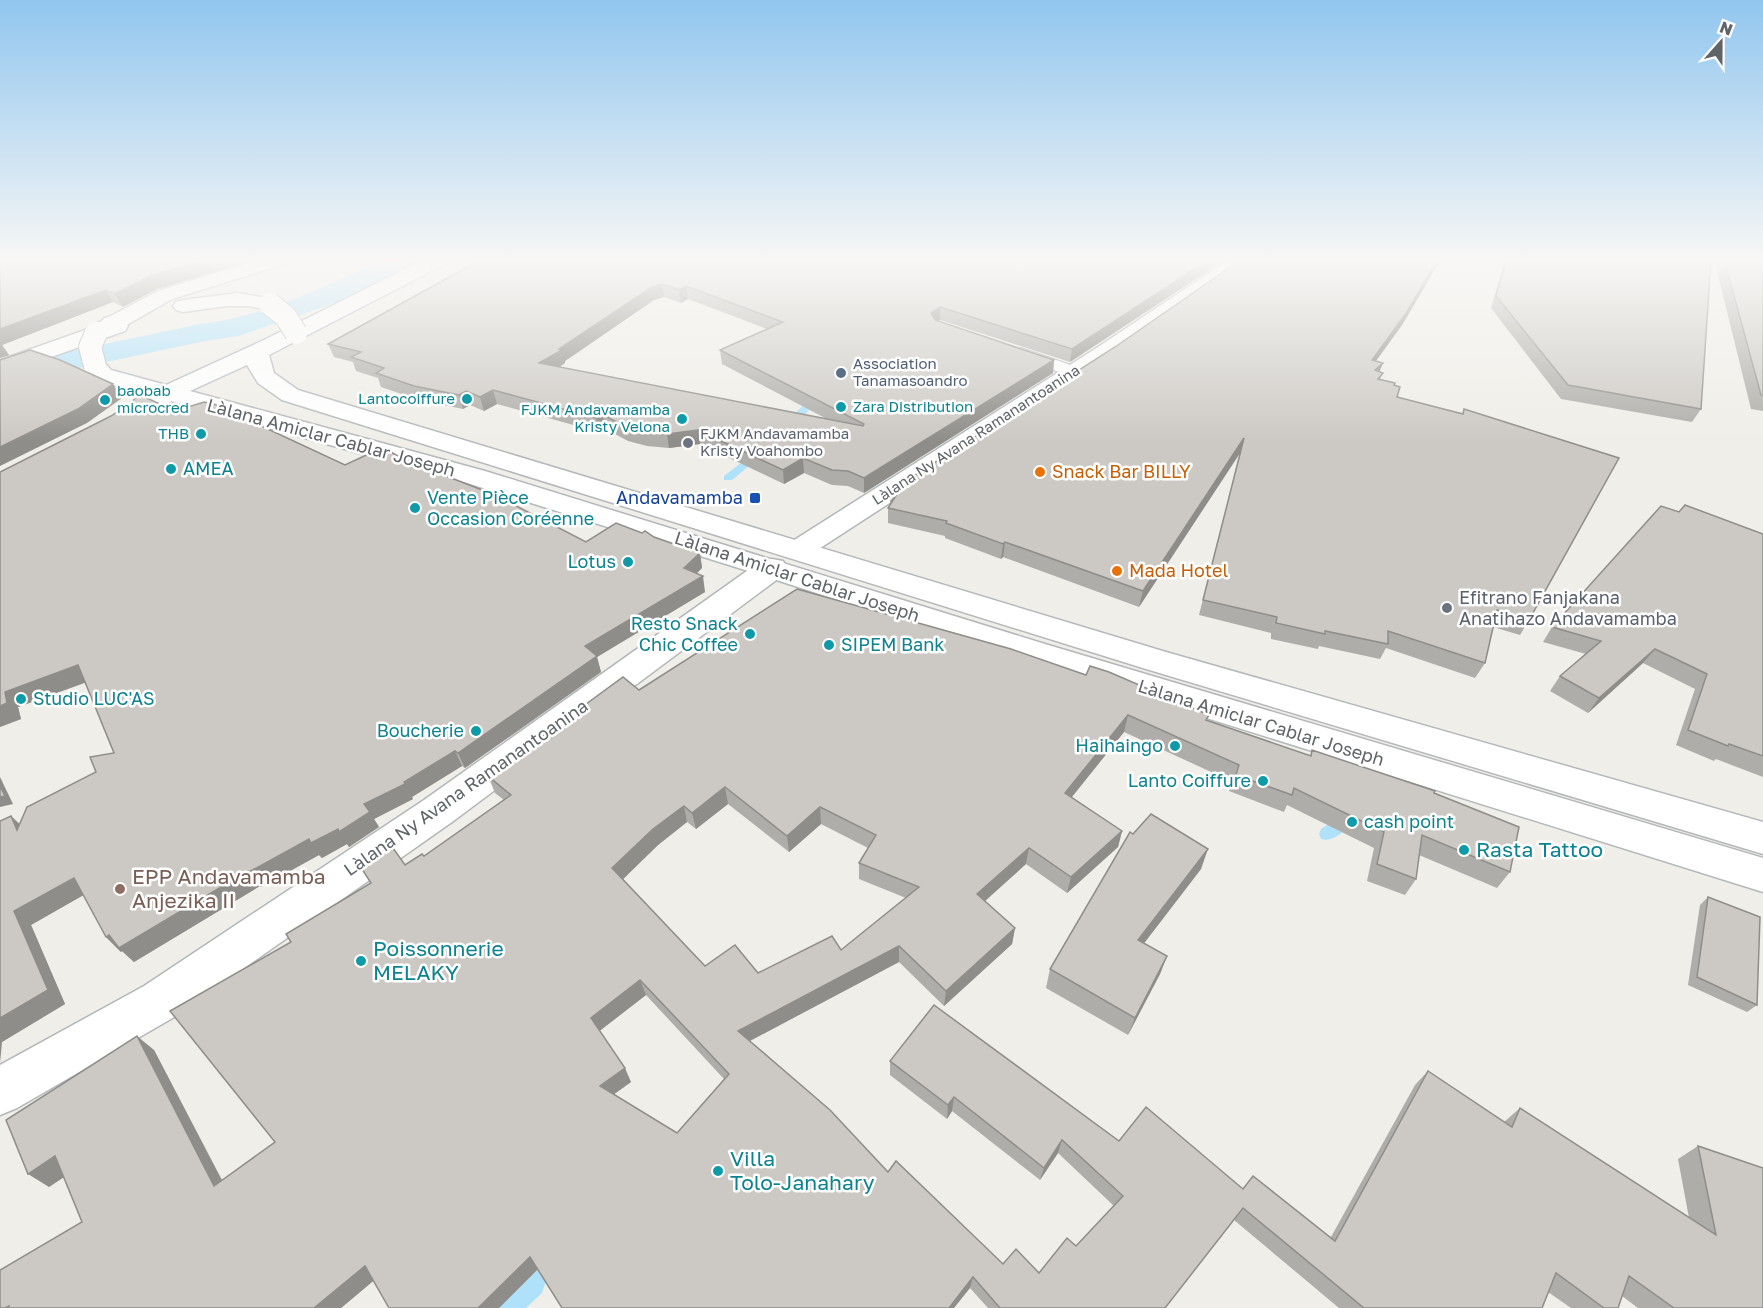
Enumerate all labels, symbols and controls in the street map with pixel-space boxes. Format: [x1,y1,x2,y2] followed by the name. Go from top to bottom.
[1691,12,1751,72] north arrow
[1717,16,1736,40] text: N
[853,354,967,389] place label: Association Tanamasoandro
[868,360,1083,508] street label: Làlana Ny Avana Ramanantoanina
[834,366,848,380] marker: Association Tanamasoandro
[117,381,189,416] place label: baobab microcred
[358,389,455,407] place label: Lantocoiffure
[460,392,474,406] marker: Lantocoiffure
[98,393,112,407] marker: baobab microcred
[205,393,458,481] street label: Làlana Amiclar Cablar Joseph
[853,397,973,415] place label: Zara Distribution
[521,400,670,435] place label: FJKM Andavamamba Kristy Velona
[834,400,848,414] marker: Zara Distribution
[675,412,689,426] marker: FJKM Andavamamba Kristy Velona
[158,424,189,442] place label: THB
[700,424,849,459] place label: FJKM Andavamamba Kristy Voahombo
[194,427,208,441] marker: THB
[681,436,695,450] marker: FJKM Andavamamba Kristy Voahombo
[183,457,234,479] place label: AMEA
[1052,460,1191,482] place label: Snack Bar BILLY
[164,462,178,476] marker: AMEA
[1033,465,1047,479] marker: Snack Bar BILLY
[427,486,594,529] place label: Vente Pièce Occasion Coréenne
[616,486,743,508] place label: Andavamamba
[748,491,762,505] marker: Andavamamba
[408,501,422,515] marker: Vente Pièce Occasion Coréenne
[672,526,923,626] street label: Làlana Amiclar Cablar Joseph
[567,550,616,572] place label: Lotus
[621,555,635,569] marker: Lotus
[1129,559,1229,581] place label: Mada Hotel
[1110,564,1124,578] marker: Mada Hotel
[1459,586,1677,629] place label: Efitrano Fanjakana Anatihazo Andavamamba
[1440,601,1454,615] marker: Efitrano Fanjakana Anatihazo Andavamamba
[631,612,738,655] place label: Resto Snack Chic Coffee
[743,627,757,641] marker: Resto Snack Chic Coffee
[841,633,944,655] place label: SIPEM Bank
[822,638,836,652] marker: SIPEM Bank
[1136,674,1387,770] street label: Làlana Amiclar Cablar Joseph
[33,687,154,709] place label: Studio LUC'AS
[14,692,28,706] marker: Studio LUC'AS
[339,694,592,880] street label: Làlana Ny Avana Ramanantoanina
[377,719,464,741] place label: Boucherie
[469,724,483,738] marker: Boucherie
[1075,734,1163,756] place label: Haihaingo
[1168,739,1182,753] marker: Haihaingo
[1128,769,1251,791] place label: Lanto Coiffure
[1256,774,1270,788] marker: Lanto Coiffure
[1364,810,1454,832] place label: cash point
[1345,815,1359,829] marker: cash point
[1476,836,1603,862] place label: Rasta Tattoo
[1457,843,1471,857] marker: Rasta Tattoo
[132,863,326,913] place label: EPP Andavamamba Anjezika II
[113,882,127,896] marker: EPP Andavamamba Anjezika II
[373,935,504,985] place label: Poissonnerie MELAKY
[354,954,368,968] marker: Poissonnerie MELAKY
[730,1145,875,1195] place label: Villa Tolo-Janahary
[711,1164,725,1178] marker: Villa Tolo-Janahary

